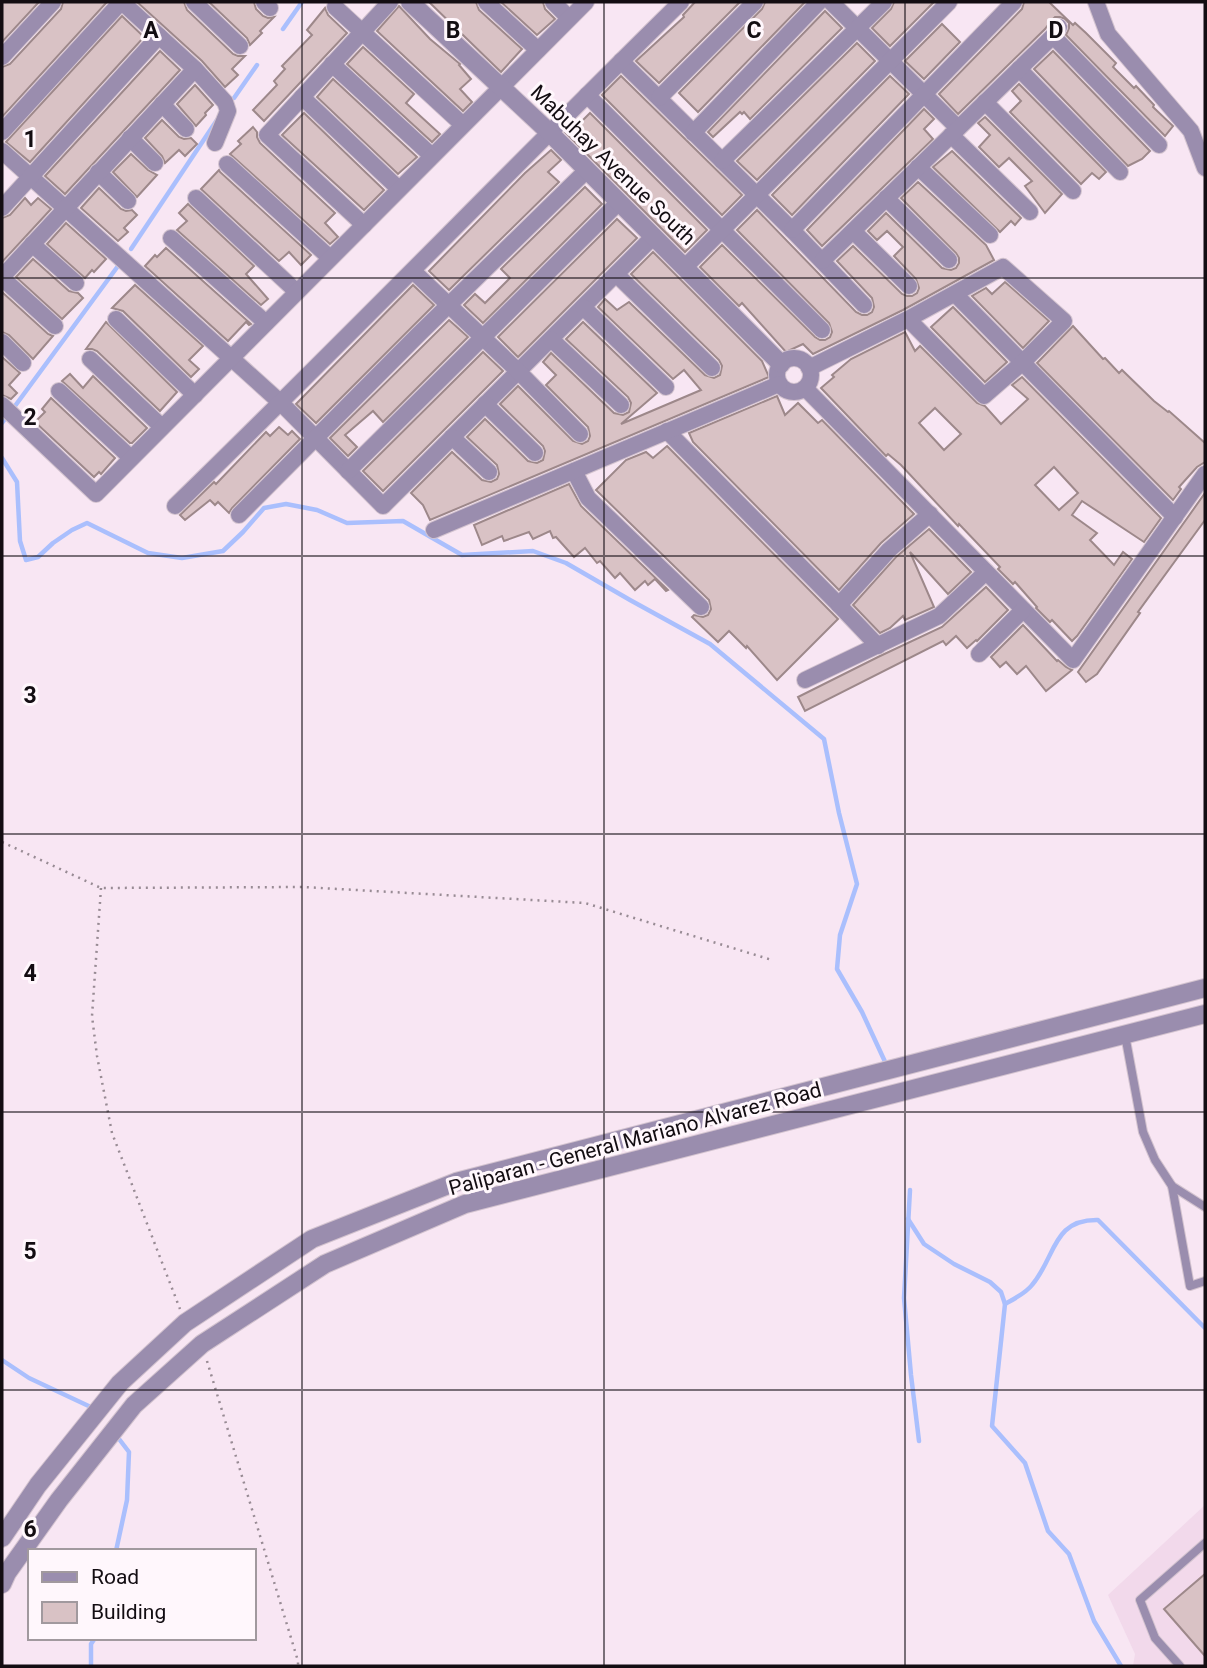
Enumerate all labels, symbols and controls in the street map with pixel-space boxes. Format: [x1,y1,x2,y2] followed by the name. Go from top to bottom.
[143,17,159,44] text: A
[446,17,460,44] text: B
[746,17,762,44] text: C
[1049,17,1063,44] text: D
[526,80,700,250] street label: Mabuhay Avenue South
[23,126,37,153] text: 1
[23,404,37,431] text: 2
[23,682,37,709] text: 3
[23,960,37,987] text: 4
[446,1078,824,1200] street label: Paliparan - General Mariano Alvarez Road
[23,1238,37,1265] text: 5
[23,1516,37,1543] text: 6
[28,1549,256,1640] legend
[91,1565,139,1589] text: Road
[91,1600,166,1624] text: Building

